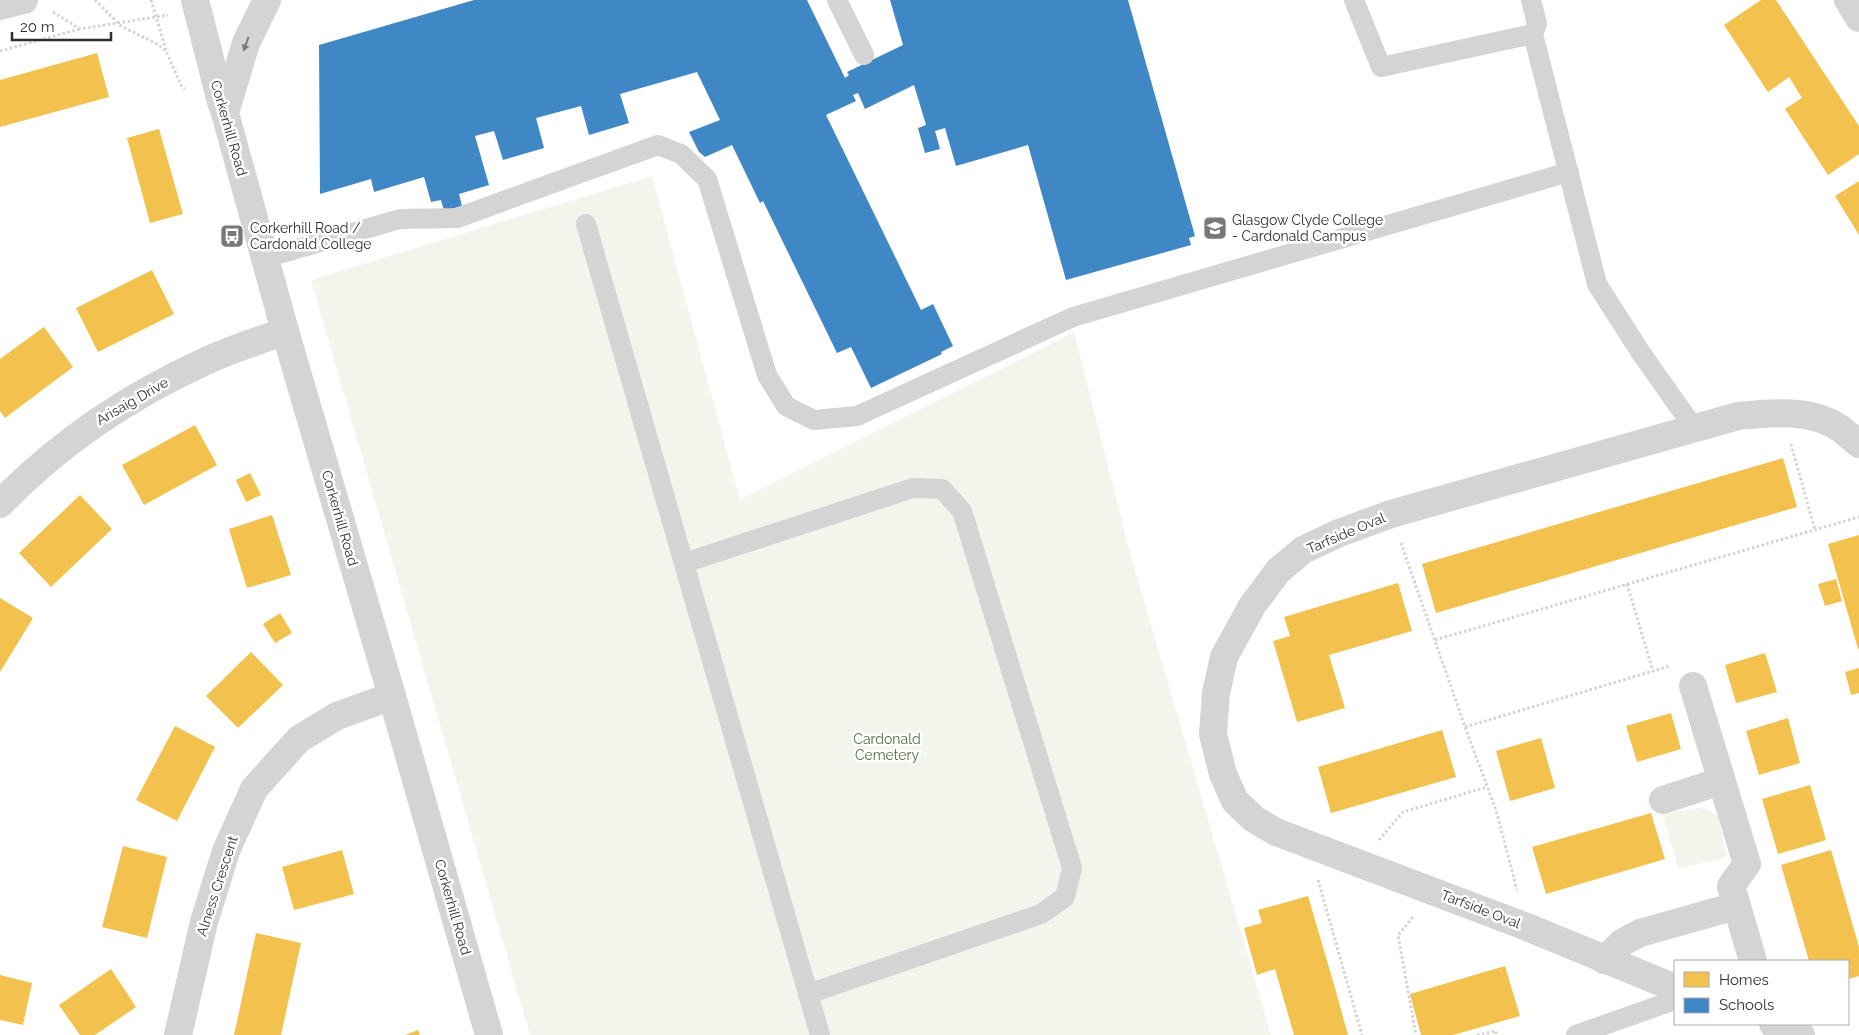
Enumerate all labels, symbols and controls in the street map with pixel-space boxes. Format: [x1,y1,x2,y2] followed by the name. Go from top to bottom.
[12,10,111,42] scale bar
[20,18,55,36] text: 20 m
[242,37,250,52] one-way arrow
[208,78,250,178] street label: Corkerhill Road
[1232,212,1383,244] place label: Glasgow Clyde College - Cardonald Campus
[1202,215,1228,241] school or university icon: Glasgow Clyde College - Cardonald Campus
[250,220,372,252] place label: Corkerhill Road / Cardonald College
[219,223,245,249] bus stop icon: Corkerhill Road / Cardonald College
[93,374,171,428] street label: Arisaig Drive
[319,468,361,568] street label: Corkerhill Road
[1304,509,1388,557] street label: Tarfside Oval
[853,731,921,763] park label: Cardonald Cemetery
[193,833,241,938] street label: Alness Crescent
[432,857,474,957] street label: Corkerhill Road
[1439,887,1523,932] street label: Tarfside Oval
[1674,960,1849,1025] legend
[1719,971,1769,989] text: Homes
[1719,996,1774,1014] text: Schools

